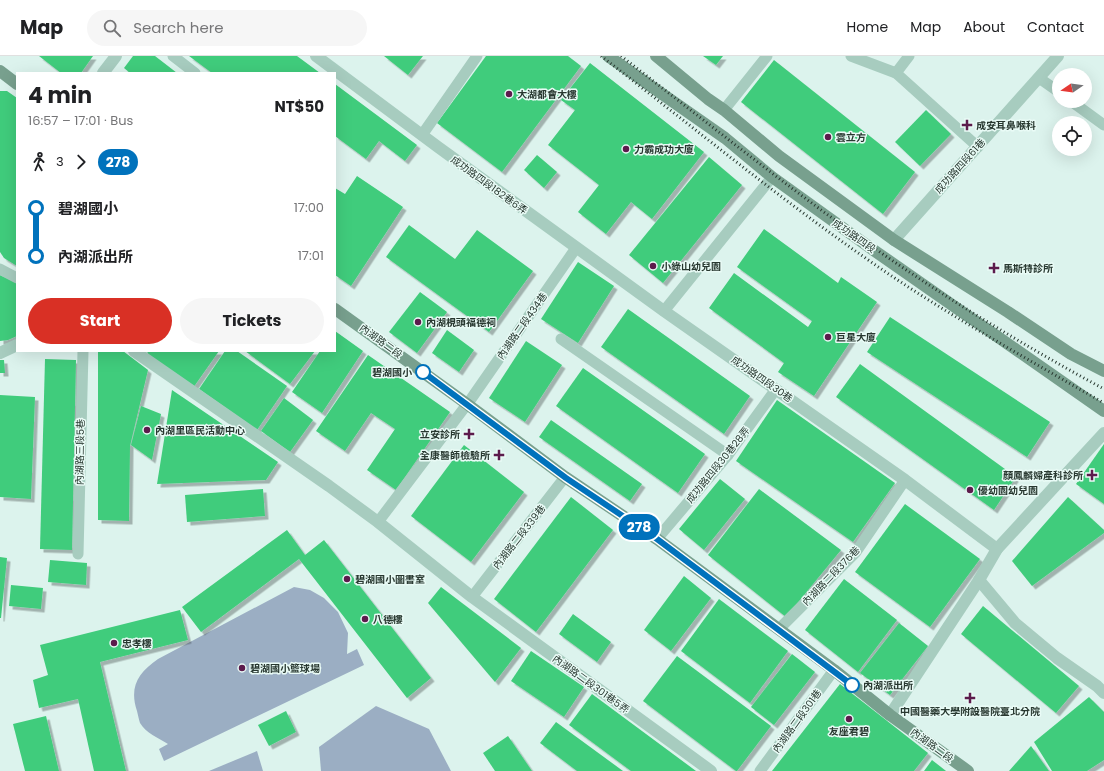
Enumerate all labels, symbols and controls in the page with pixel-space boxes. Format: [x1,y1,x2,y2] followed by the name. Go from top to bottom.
[87,10,367,46] search box
[20,14,63,41] text: Map
[101,17,123,39] icon: search
[133,17,224,38] text: Search here
[846,17,888,37] text: Home
[910,17,941,37] text: Map
[963,17,1005,37] text: About
[1027,17,1084,37] text: Contact
[1052,68,1092,108] north arrow
[1052,68,1092,156] map controls
[28,80,92,111] text: 4 min
[517,87,577,102] place label: 大湖都會大樓
[504,89,514,99] marker: 大湖都會大樓
[274,96,324,117] text: NT$50
[28,111,133,130] text: 16:57 – 17:01 · Bus
[1052,116,1092,156] button: locate
[976,118,1036,133] place label: 成安耳鼻喉科
[961,119,973,131] marker: 成安耳鼻喉科
[836,130,866,145] place label: 雲立方
[823,132,833,142] marker: 雲立方
[931,135,989,197] street label: 成功路四段61巷
[634,142,694,157] place label: 力霸成功大廈
[621,144,631,154] marker: 力霸成功大廈
[28,151,50,173] icon: walk
[70,151,92,173] icon: forward
[56,152,64,171] text: 3
[106,152,130,172] text: 278
[448,152,530,218] street label: 成功路四段182巷6弄
[58,198,118,219] text: 碧湖國小
[294,198,324,217] text: 17:00
[829,216,879,256] street label: 成功路四段
[58,246,133,267] text: 內湖派出所
[298,246,324,265] text: 17:01
[661,259,721,274] place label: 小綠山幼兒園
[648,261,658,271] marker: 小綠山幼兒園
[1003,261,1053,276] place label: 馬斯特診所
[988,262,1000,274] marker: 馬斯特診所
[493,290,551,362] street label: 內湖路二段434巷
[28,298,172,344] button: Start
[180,298,324,344] button: Tickets
[426,315,496,330] place label: 內湖梘頭福德祠
[413,317,423,327] marker: 內湖梘頭福德祠
[356,320,406,362] street label: 內湖路二段
[836,330,876,345] place label: 巨星大廈
[823,332,833,342] marker: 巨星大廈
[728,352,796,406] street label: 成功路四段30巷
[415,364,431,380] marker: 碧湖國小
[372,365,413,380] place label: 碧湖國小
[72,419,88,485] street label: 內湖路三段5巷
[155,423,245,438] place label: 內湖里區民活動中心
[683,424,753,506] street label: 成功路四段30巷28弄
[142,425,152,435] marker: 內湖里區民活動中心
[420,427,460,442] place label: 立安診所
[463,428,475,440] marker: 立安診所
[420,448,490,463] place label: 全康醫師檢驗所
[493,449,505,461] marker: 全康醫師檢驗所
[1003,468,1083,483] place label: 顏鳳麟婦產科診所
[1086,469,1098,481] marker: 顏鳳麟婦產科診所
[977,483,1038,498] place label: 優幼園幼兒園
[965,485,975,495] marker: 優幼園幼兒園
[489,502,549,572] street label: 內湖路二段339巷
[616,514,662,540] line badge: 278
[627,517,651,537] text: 278
[799,543,863,609] street label: 內湖路二段376巷
[355,572,425,587] place label: 碧湖國小圖書室
[342,574,352,584] marker: 碧湖國小圖書室
[373,612,403,627] place label: 八德樓
[360,614,370,624] marker: 八德樓
[122,636,152,651] place label: 忠孝樓
[109,638,119,648] marker: 忠孝樓
[550,651,632,717] street label: 內湖路二段301巷5弄
[250,661,320,676] place label: 碧湖國小籃球場
[237,663,247,673] marker: 碧湖國小籃球場
[844,677,860,693] marker: 內湖派出所
[863,678,913,693] place label: 內湖派出所
[769,686,825,756] street label: 內湖路二段301巷
[964,692,976,704] marker: 中國醫藥大學附設醫院臺北分院
[900,704,1040,719] place label: 中國醫藥大學附設醫院臺北分院
[844,714,854,724] marker: 友座君碧
[829,724,869,739] place label: 友座君碧
[907,724,957,766] street label: 內湖路二段

